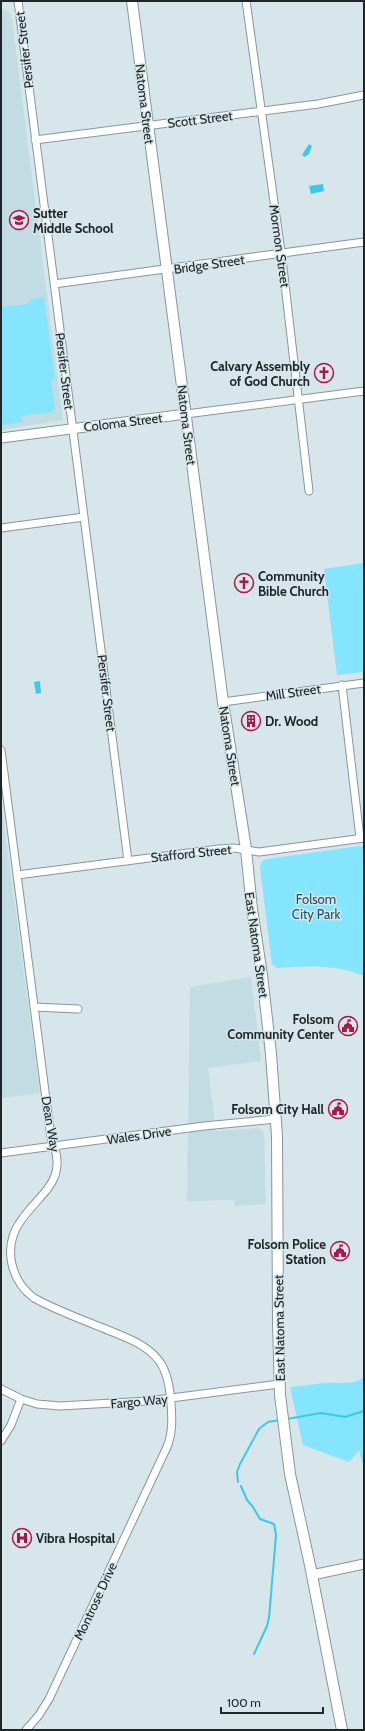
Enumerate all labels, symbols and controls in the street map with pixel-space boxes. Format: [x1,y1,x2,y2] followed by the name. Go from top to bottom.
[11,10,37,89] street label: Persifer Street
[132,63,158,146] street label: Natoma Street
[166,107,234,131] street label: Scott Street
[266,203,294,289] street label: Mormon Street
[33,205,114,236] place label: Sutter Middle School
[8,209,30,231] school or university icon: Sutter Middle School
[173,251,246,277] street label: Bridge Street
[52,332,78,411] street label: Persifer Street
[210,358,310,389] place label: Calvary Assembly of God Church
[313,362,335,384] church icon: Calvary Assembly of God Church
[174,384,200,467] street label: Natoma Street
[83,409,164,435] street label: Coloma Street
[258,568,329,599] place label: Community Bible Church
[233,572,255,594] church icon: Community Bible Church
[94,654,120,733] street label: Persifer Street
[264,680,322,704] street label: Mill Street
[216,705,244,788] street label: Natoma Street
[240,710,262,732] building icon: Dr. Wood
[265,713,318,729] place label: Dr. Wood
[150,841,233,865] street label: Stafford Street
[242,891,272,1000] street label: East Natoma Street
[292,891,340,922] park label: Folsom City Park
[227,1011,335,1042] place label: Folsom Community Center
[337,1015,359,1037] public building icon: Folsom Community Center
[38,1095,64,1154] street label: Dean Way
[327,1098,349,1120] public building icon: Folsom City Hall
[231,1101,325,1117] place label: Folsom City Hall
[106,1122,173,1147] street label: Wales Drive
[248,1236,326,1267] place label: Folsom Police Station
[329,1240,351,1262] public building icon: Folsom Police Station
[270,1274,288,1381] street label: East Natoma Street
[110,1391,169,1411] street label: Fargo Way
[11,1527,33,1549] hospital icon: Vibra Hospital
[36,1530,116,1546] place label: Vibra Hospital
[70,1559,120,1643] street label: Montrose Drive
[221,1689,323,1715] scale bar
[227,1695,261,1710] text: 100 m

